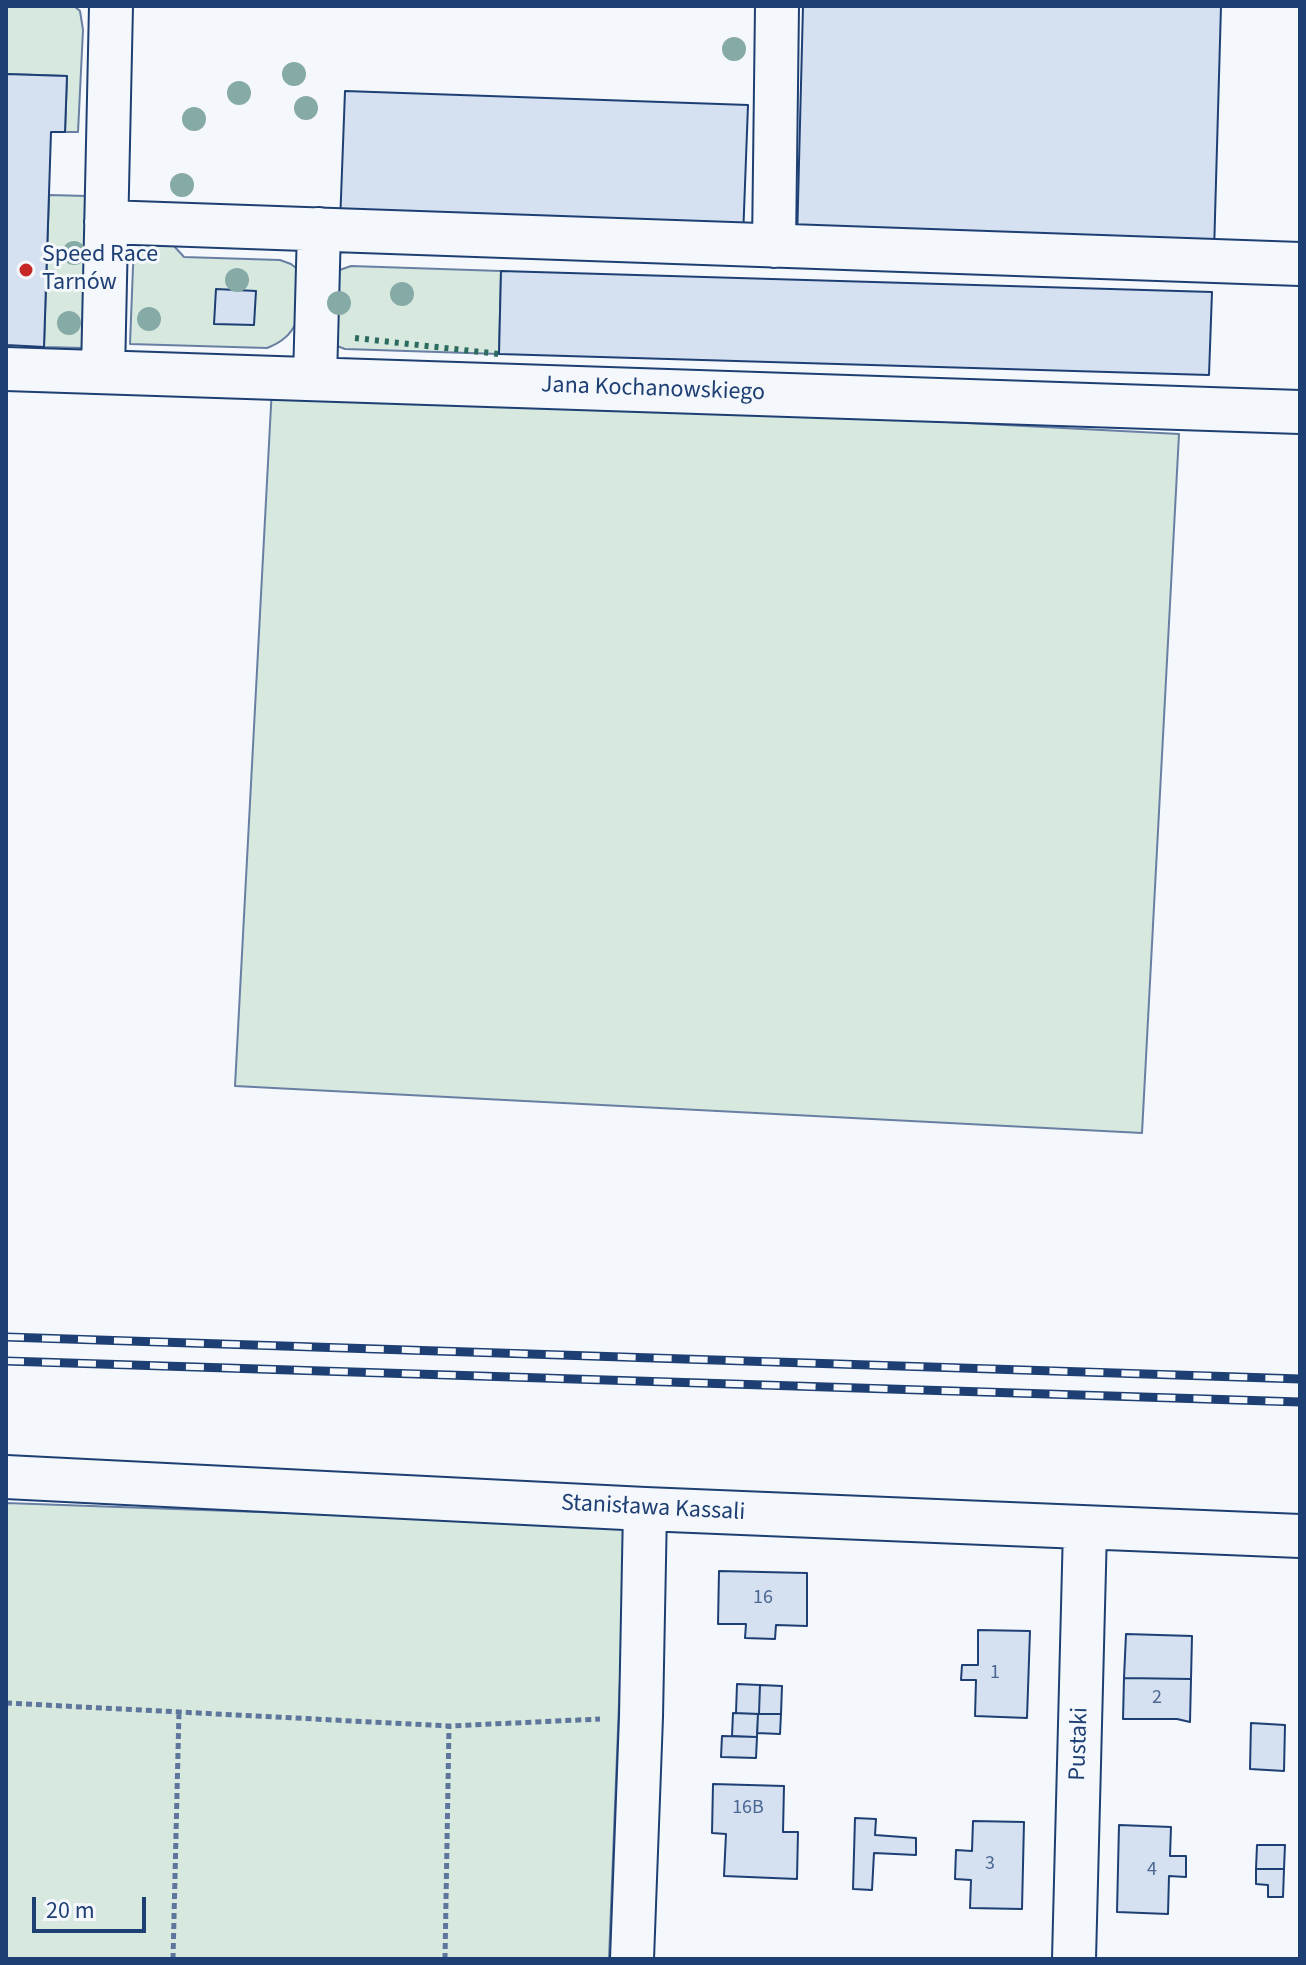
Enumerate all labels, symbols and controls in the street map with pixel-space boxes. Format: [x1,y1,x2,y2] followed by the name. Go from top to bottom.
[42,242,158,298] place label: Speed Race Tarnów
[17,261,35,279] marker: Speed Race Tarnów
[541,372,765,408] street label: Jana Kochanowskiego
[560,1490,746,1528] street label: Stanisława Kassali
[753,1587,773,1611] house number: 16
[990,1662,1000,1686] house number: 1
[1152,1687,1162,1711] house number: 2
[1064,1707,1096,1781] street label: Pustaki
[732,1797,764,1821] house number: 16B
[985,1853,995,1877] house number: 3
[1147,1859,1157,1883] house number: 4
[36,1881,150,1931] scale bar
[46,1893,95,1928] text: 20 m

